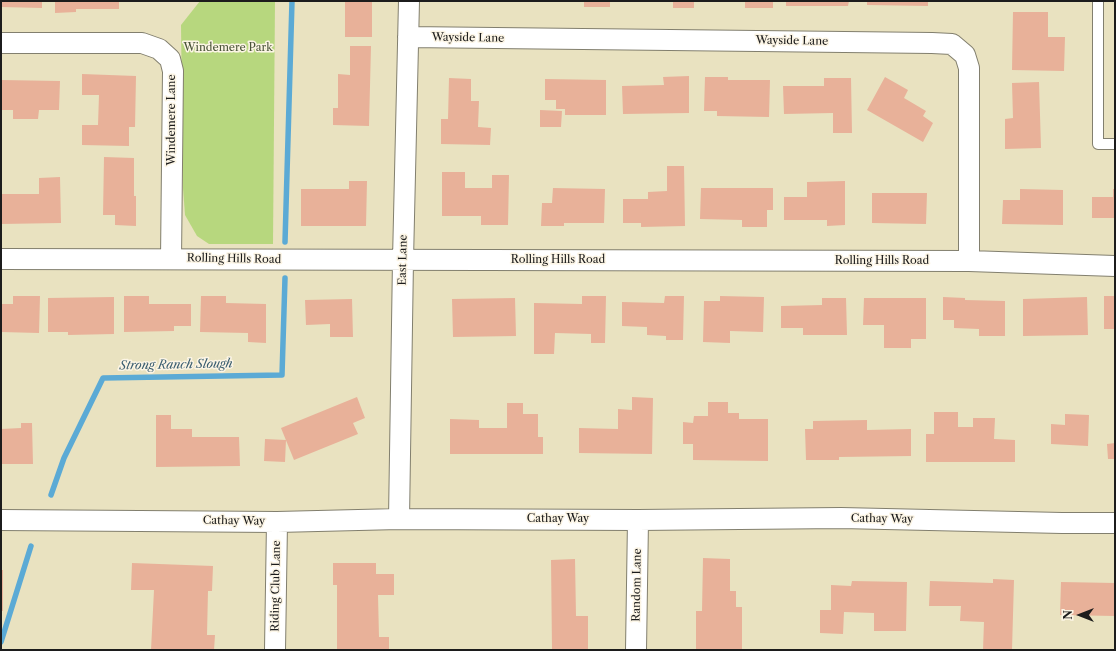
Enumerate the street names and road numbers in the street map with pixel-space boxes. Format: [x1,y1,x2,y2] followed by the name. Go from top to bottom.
[432,31,504,45] street label: Wayside Lane
[756,34,828,48] street label: Wayside Lane
[165,74,179,166] street label: Windemere Lane
[396,234,410,286] street label: East Lane
[187,252,281,266] street label: Rolling Hills Road
[511,253,605,267] street label: Rolling Hills Road
[835,254,929,268] street label: Rolling Hills Road
[527,512,589,526] street label: Cathay Way
[851,512,913,526] street label: Cathay Way
[203,514,265,528] street label: Cathay Way
[269,540,283,632] street label: Riding Club Lane
[630,548,644,622] street label: Random Lane

